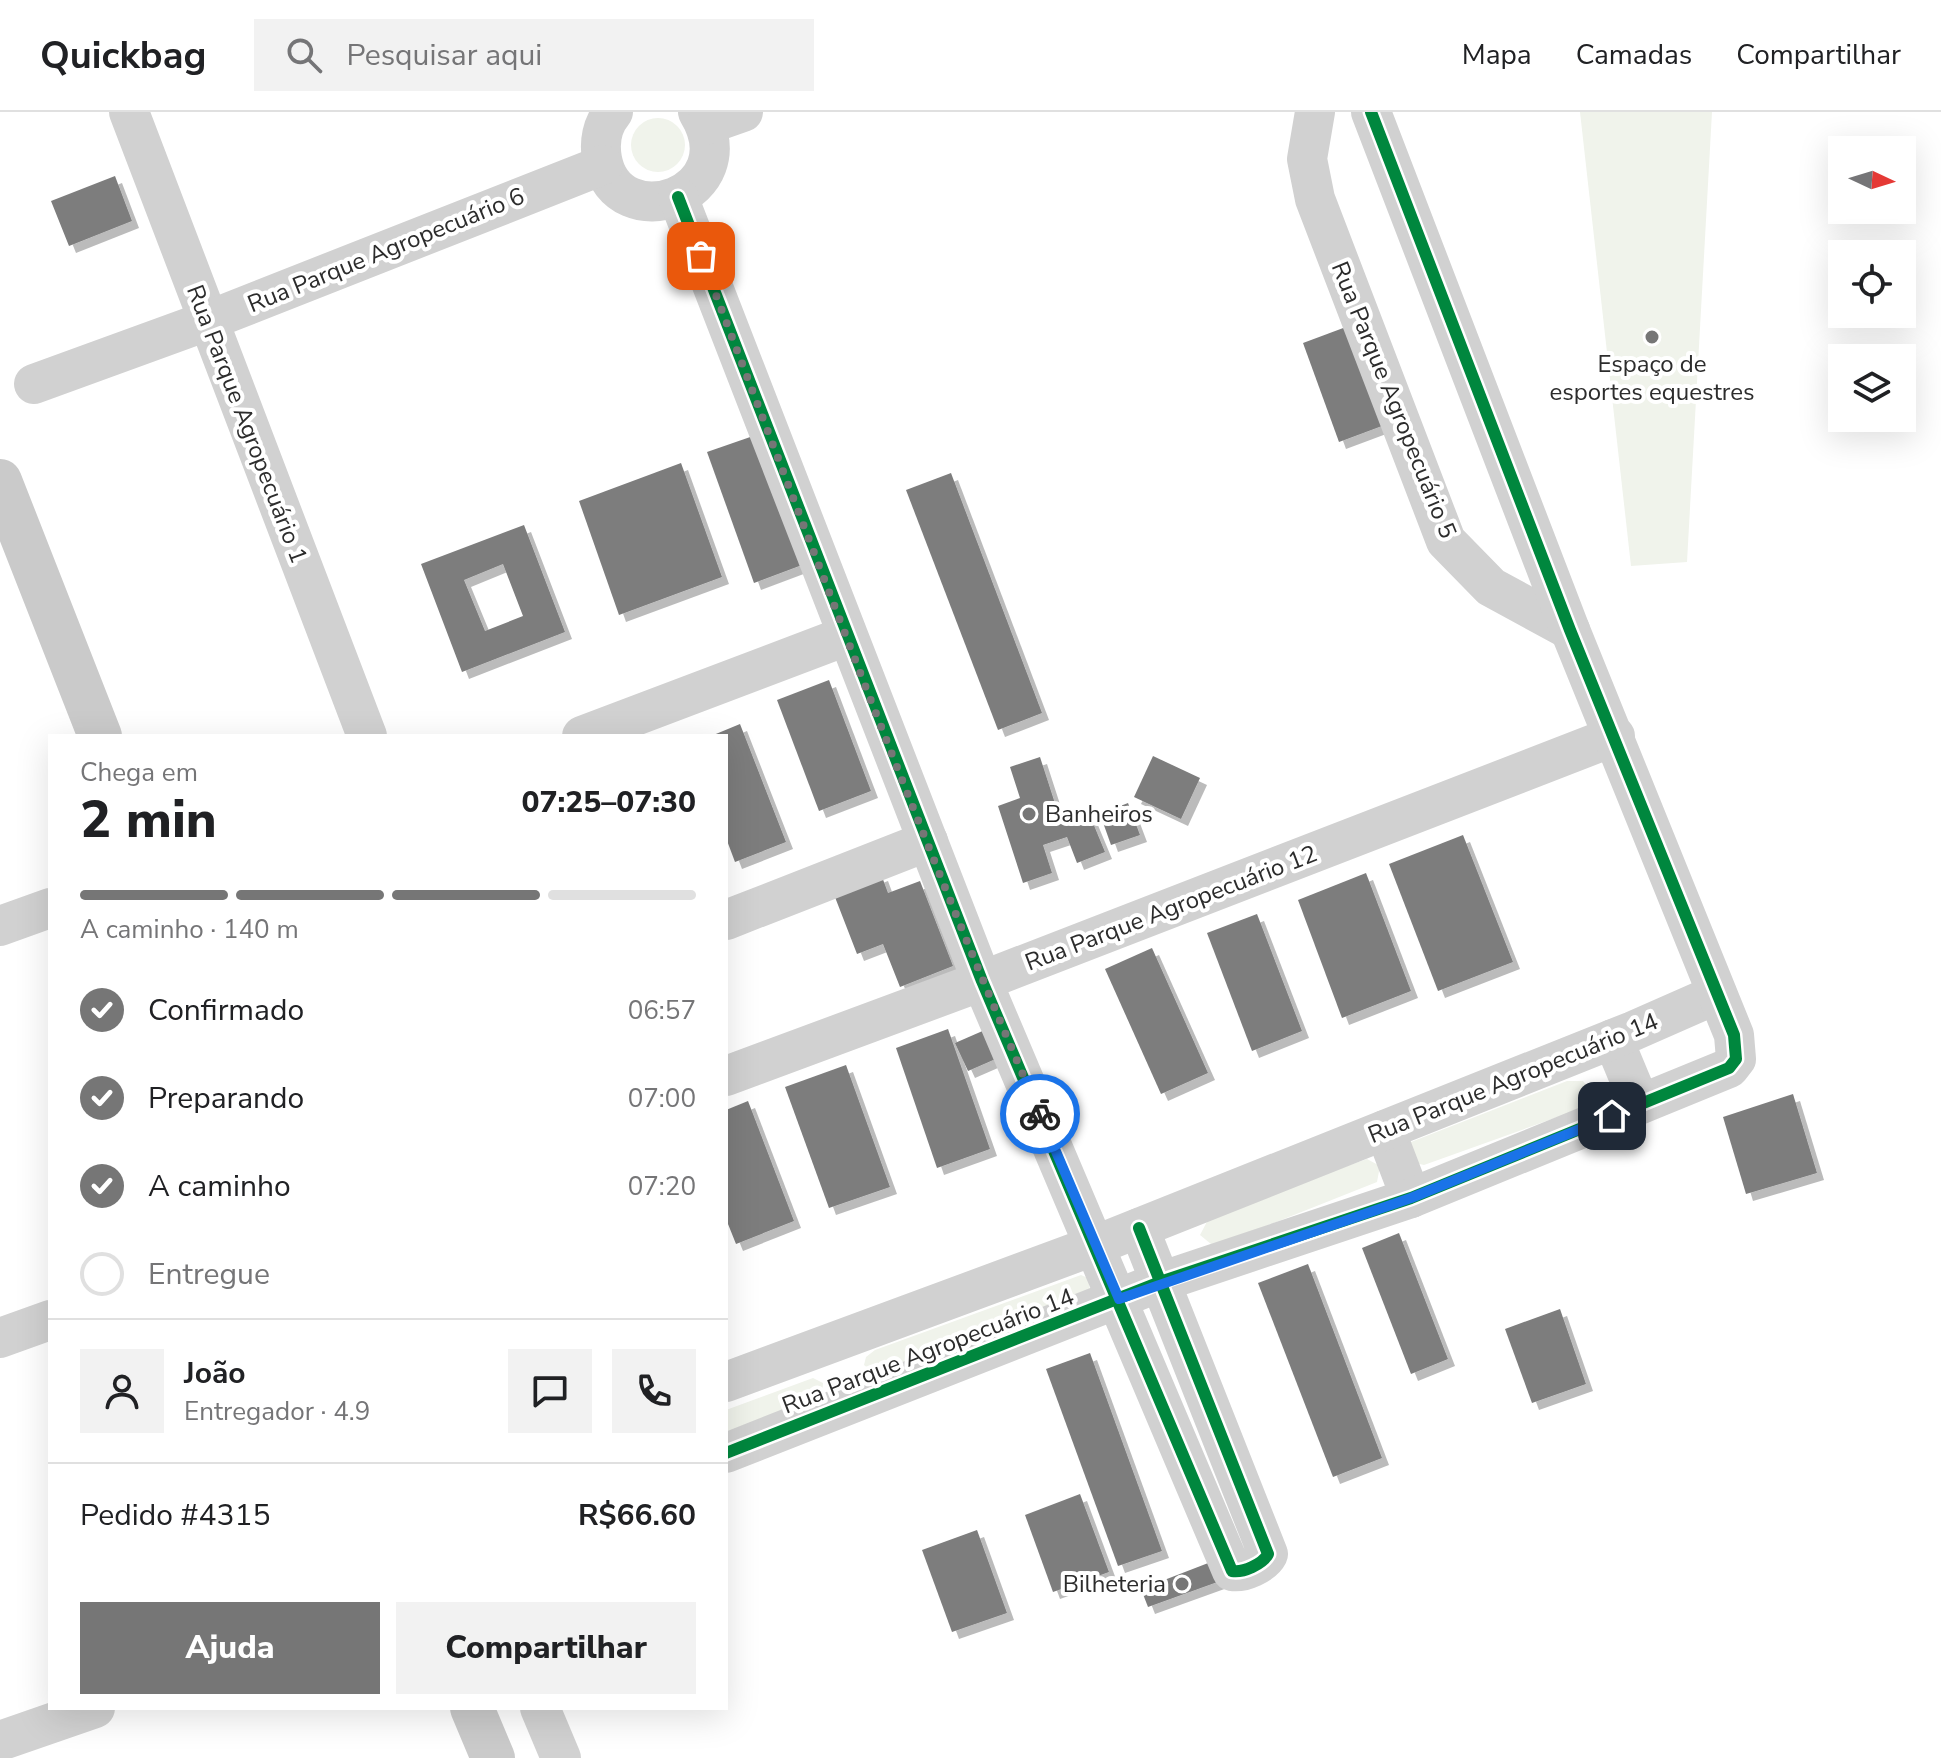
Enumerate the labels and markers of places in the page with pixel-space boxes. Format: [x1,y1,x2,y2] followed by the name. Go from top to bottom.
[667,222,735,290] pin
[1643,328,1661,346] marker: Espaço de esportes equestres
[1549,348,1755,408] place label: Espaço de esportes equestres
[1045,798,1153,830] place label: Banheiros
[1020,805,1038,823] marker: Banheiros
[1578,1082,1646,1150] pin
[1063,1568,1166,1600] place label: Bilheteria
[1173,1575,1191,1593] marker: Bilheteria

